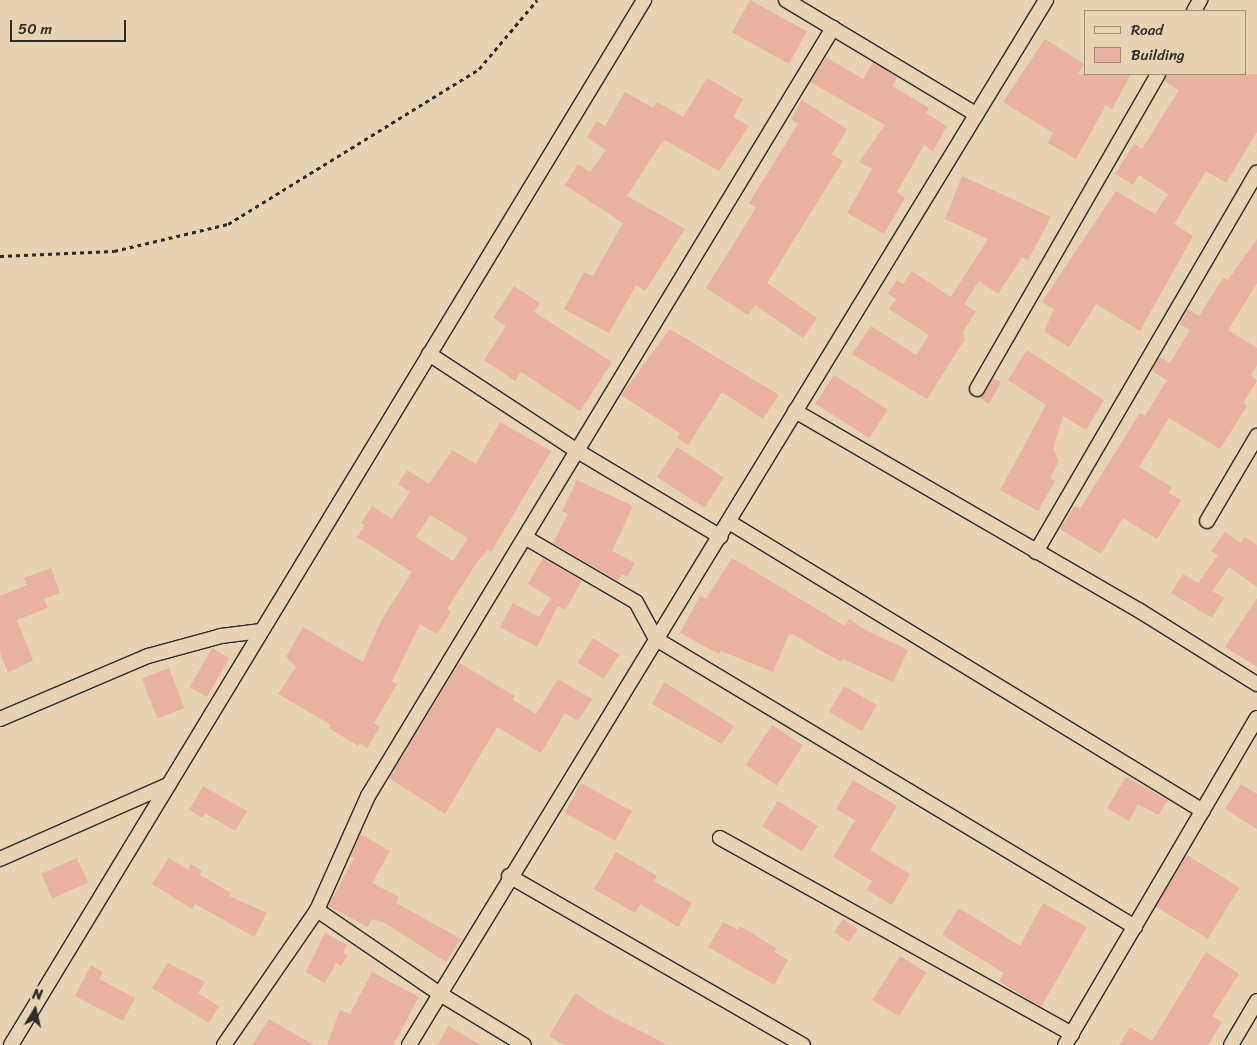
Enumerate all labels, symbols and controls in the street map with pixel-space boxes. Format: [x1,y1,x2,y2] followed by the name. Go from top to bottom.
[12,10,129,42] scale bar
[1084,10,1247,75] legend
[18,16,52,42] text: 50 m
[1131,17,1163,43] text: Road
[1131,42,1185,68] text: Building
[31,982,44,1008] text: N
[10,985,60,1035] north arrow

